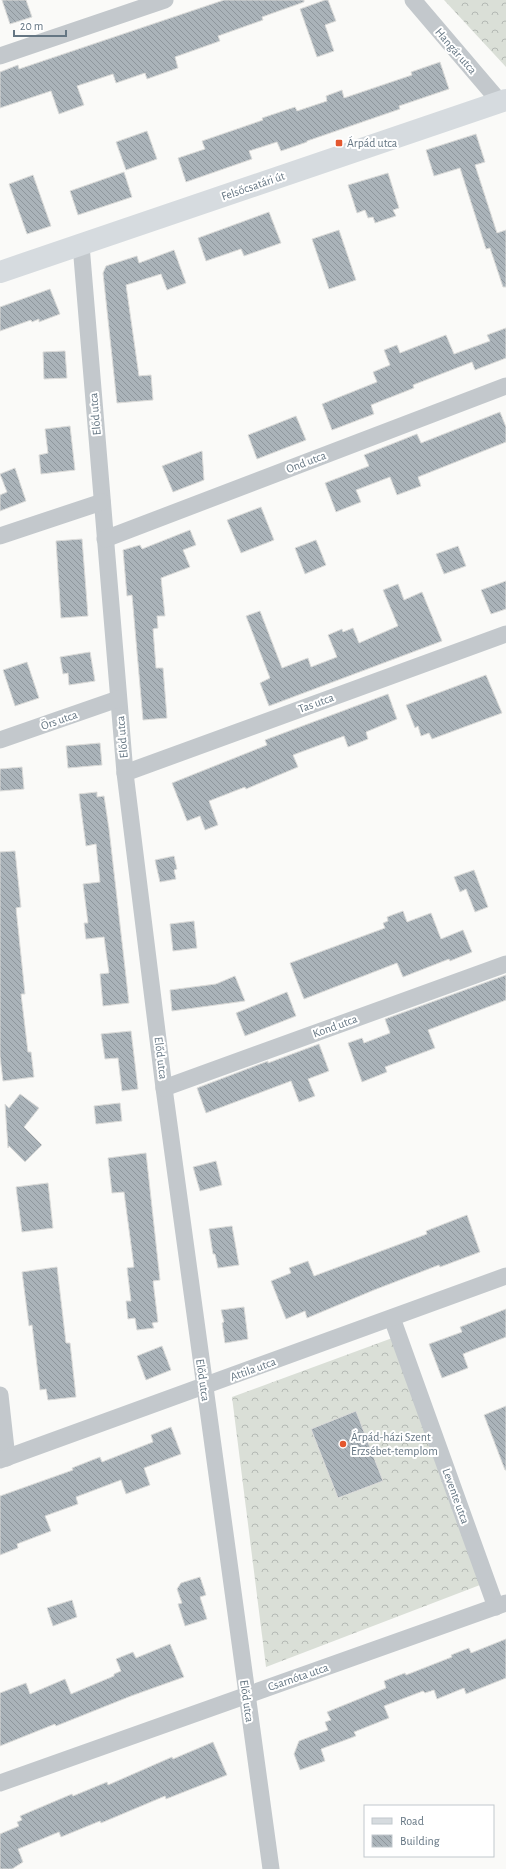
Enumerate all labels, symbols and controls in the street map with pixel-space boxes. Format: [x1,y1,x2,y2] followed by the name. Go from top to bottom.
[14,12,66,38] scale bar
[20,20,43,32] text: 20 m
[433,26,479,77] street label: Hangár utca
[347,136,398,149] place label: Árpád utca
[334,138,344,148] marker: Árpád utca
[220,170,286,202] street label: Felsőcsatári út
[87,392,103,436] street label: Előd utca
[284,449,328,475] street label: Ond utca
[297,691,336,715] street label: Tas utca
[39,707,79,732] street label: Örs utca
[114,715,130,759] street label: Előd utca
[311,1012,359,1040] street label: Kond utca
[152,1036,170,1080] street label: Előd utca
[229,1355,278,1383] street label: Attila utca
[194,1358,212,1402] street label: Előd utca
[351,1430,438,1457] place label: Árpád-házi Szent Erzsébet-templom
[338,1439,348,1449] marker: Árpád-házi Szent Erzsébet-templom
[440,1467,472,1526] street label: Levente utca
[266,1661,330,1693] street label: Csarnóta utca
[238,1679,256,1723] street label: Előd utca
[364,1805,494,1857] legend
[400,1815,424,1827] text: Road
[400,1835,440,1847] text: Building

